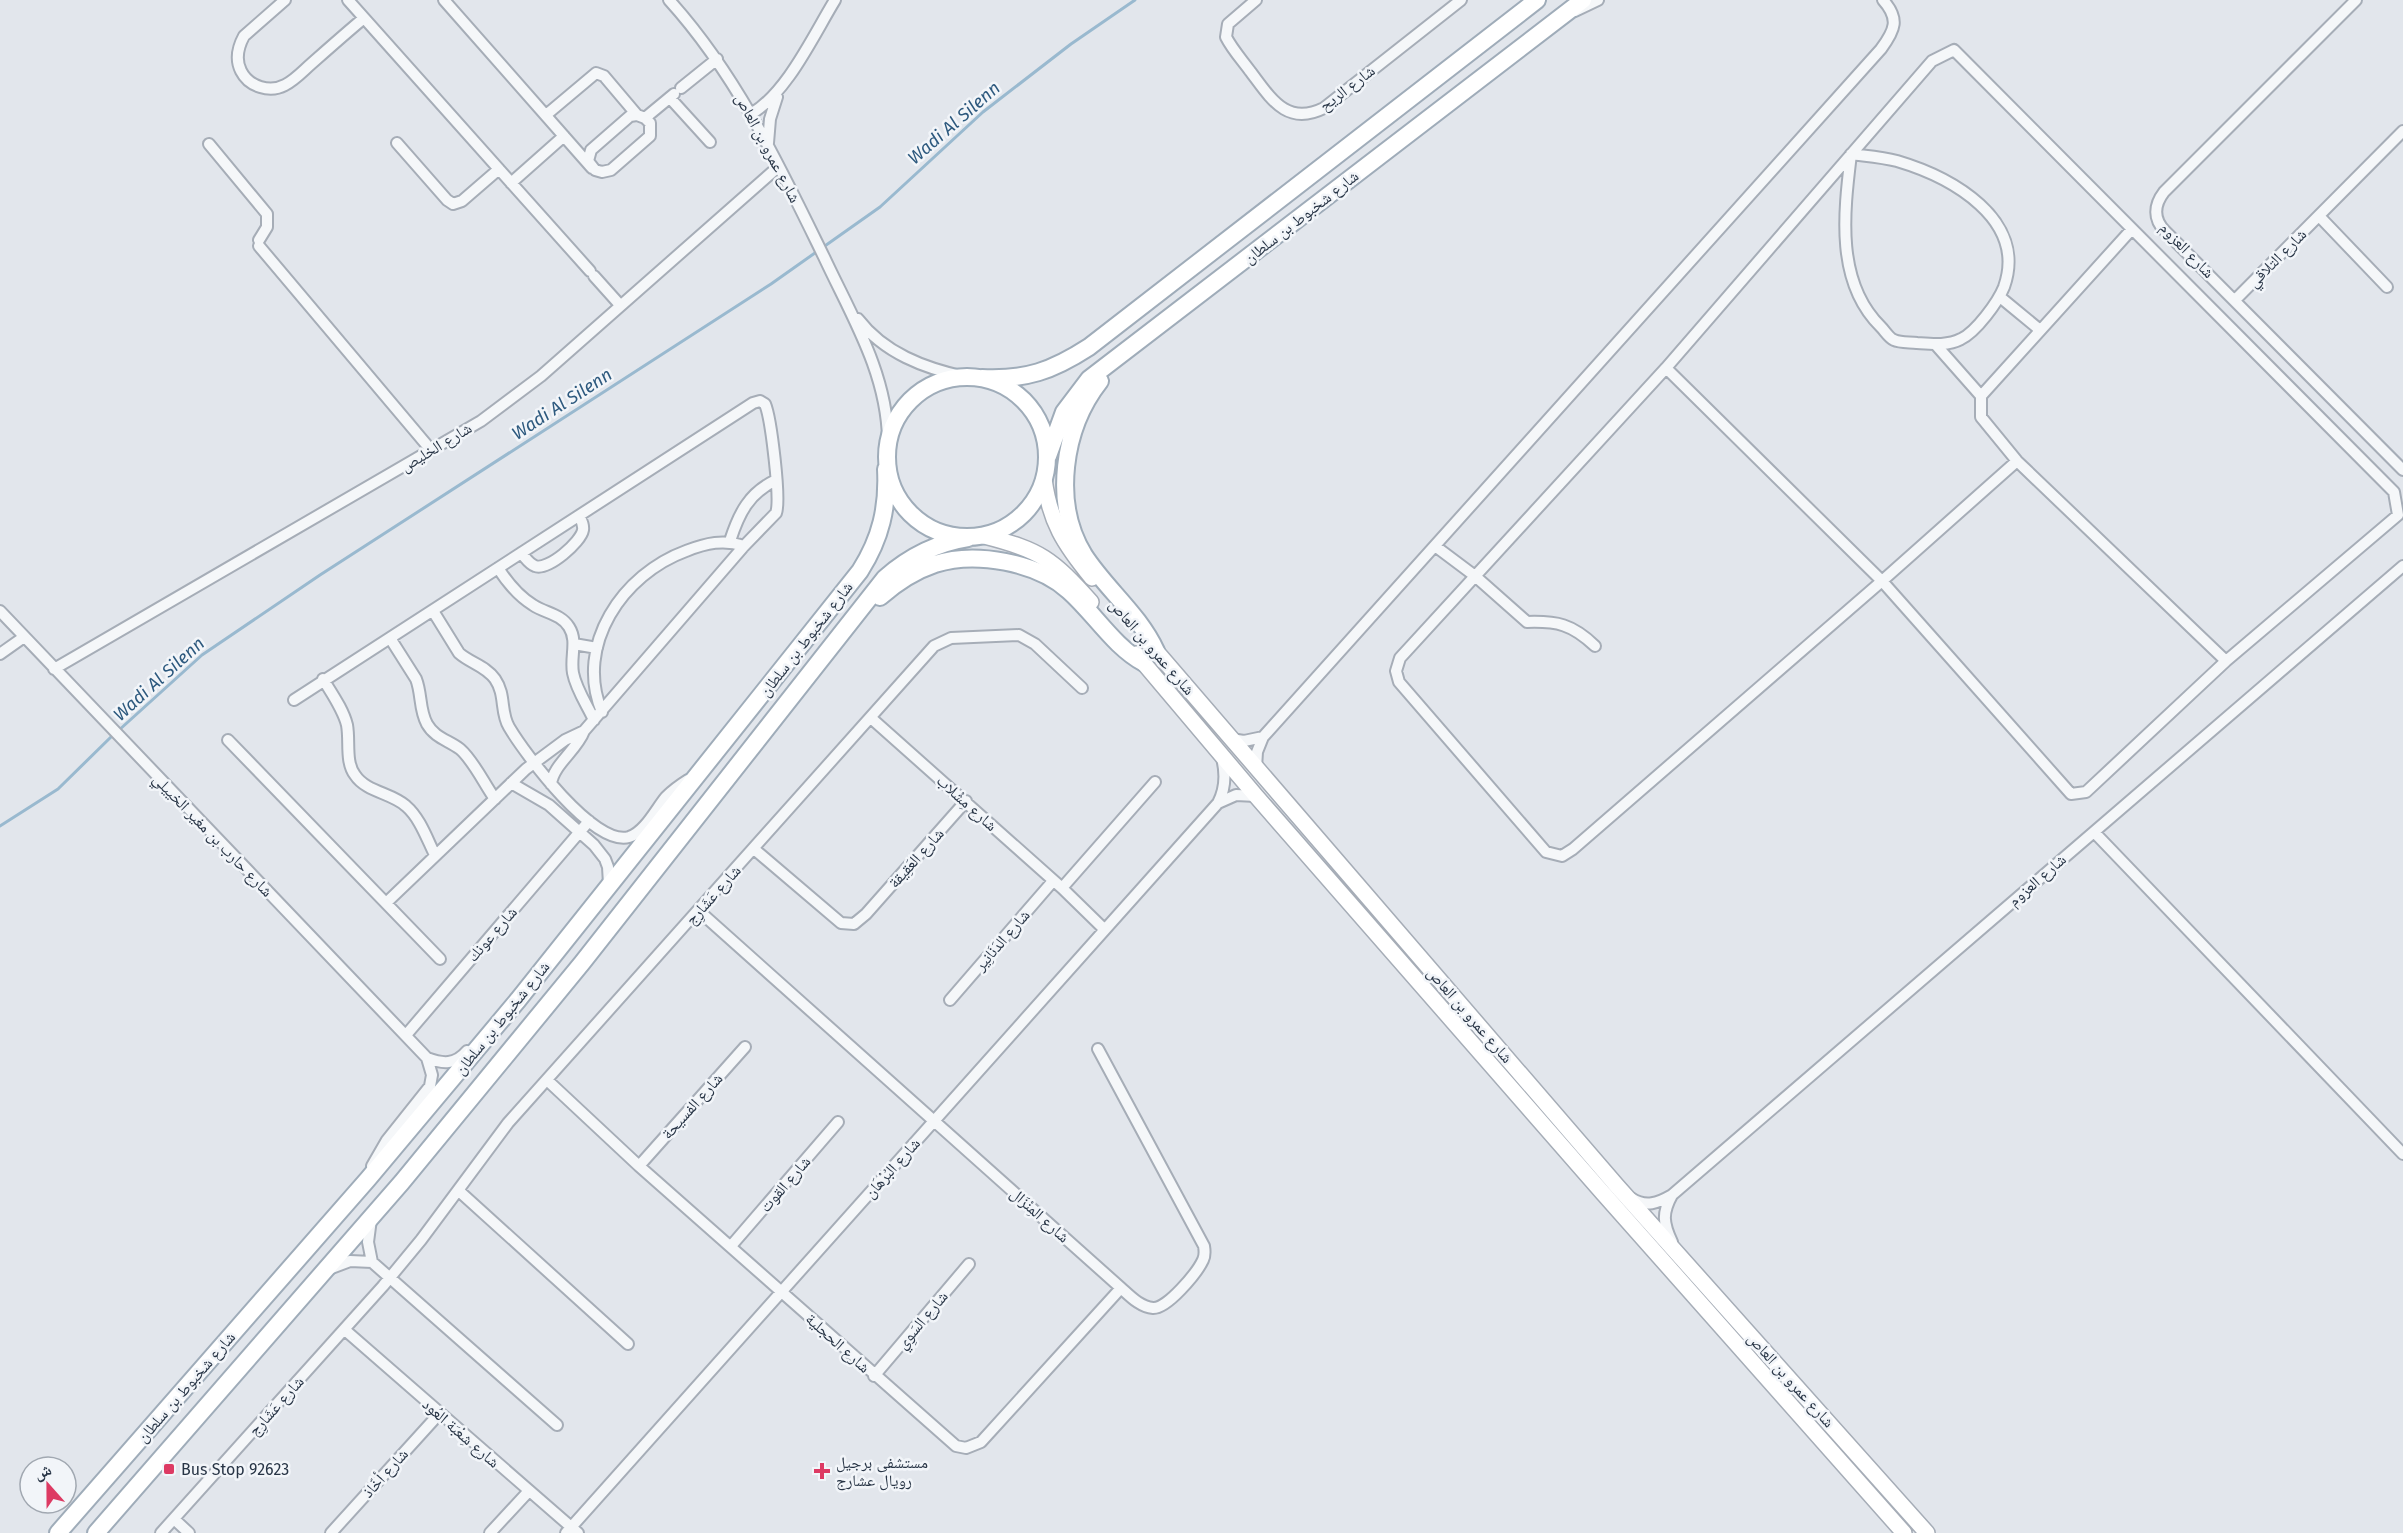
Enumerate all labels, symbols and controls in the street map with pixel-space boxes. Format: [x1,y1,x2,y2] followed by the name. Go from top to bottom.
[1316,61,1379,116] street label: شارع الريح
[903,77,1005,169] water label: Wadi Al Silenn
[730,90,805,206] street label: شارع عمرو بن العاص
[1240,166,1363,269] street label: شارع شخبوط بن سلطان
[2155,218,2218,283] street label: شارع العزوم
[2244,225,2312,293] street label: شارع التلاقي
[508,363,616,445] water label: Wadi Al Silenn
[397,418,476,477] street label: شارع الخليص
[755,578,858,701] street label: شارع شخبوط بن سلطان
[1104,595,1199,700] street label: شارع عمرو بن العاص
[109,632,209,726] water label: Wadi Al Silenn
[147,769,277,903] street label: شارع حارب بن مغير الخييلي
[932,771,1001,836] street label: شارع مِشْلاب
[884,824,949,892] street label: شارع العَقِيقة
[2004,850,2070,911] street label: شارع العزوم
[681,861,747,930] street label: شارع عَشَارِج
[463,903,522,966] street label: شارع عونك
[970,906,1034,976] street label: شارع الدَنَانِير
[450,957,554,1079] street label: شارع شخبوط بن سلطان
[1422,963,1517,1068] street label: شارع عمرو بن العاص
[657,1069,727,1144] street label: شارع الفسيحة
[860,1134,925,1203] street label: شارع البُرْهَان
[756,1152,815,1217] street label: شارع القوت
[1006,1184,1073,1247] street label: شارع المِنْزَال
[892,1287,954,1355] street label: شارع السَوِي
[801,1309,874,1378] street label: شارع الحجلية
[133,1328,240,1447] street label: شارع شخبوط بن سلطان
[1743,1329,1839,1432] street label: شارع عمرو بن العاص
[244,1372,310,1441] street label: شارع عَشَارِج
[418,1394,503,1472] street label: شارع شِعْبَة العُود
[358,1445,413,1502] street label: شارع أخّاذ
[836,1453,928,1491] place label: مستشفى برجيل رويال عشارج
[18,1455,78,1515] north arrow
[31,1460,54,1483] text: ش
[181,1460,289,1479] place label: Bus Stop 92623
[162,1462,176,1476] marker: Bus Stop 92623
[813,1462,831,1480] marker: مستشفى برجيل رويال عشارج

